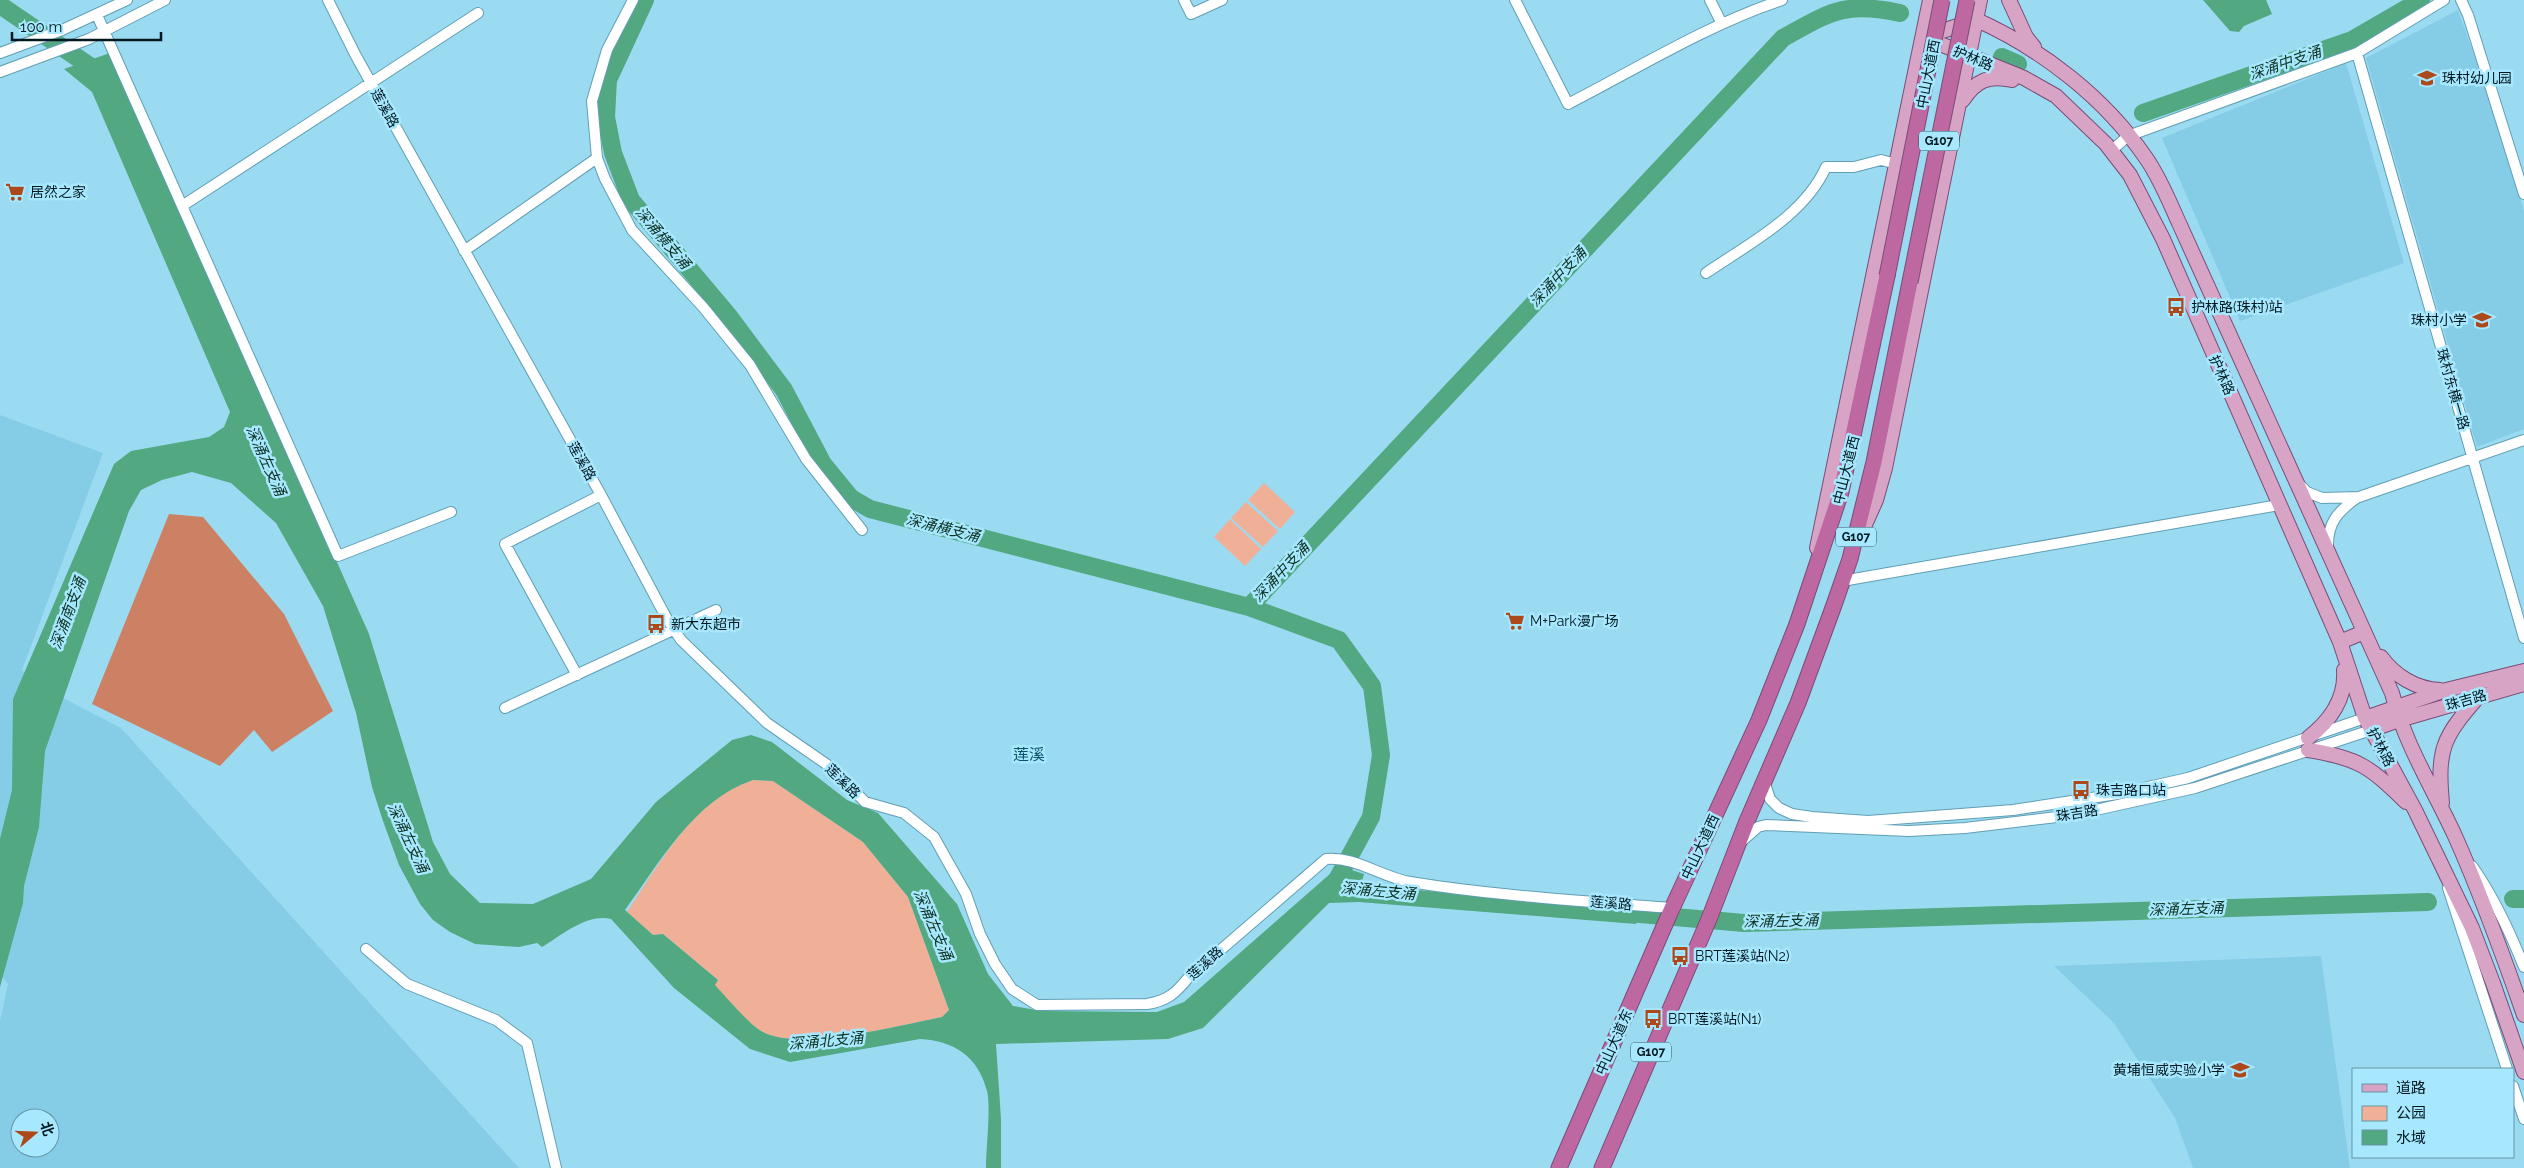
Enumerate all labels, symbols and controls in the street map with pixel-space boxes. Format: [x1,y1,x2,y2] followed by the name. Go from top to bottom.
[12,10,161,42] scale bar
[20,18,62,36] text: 100 m
[1913,38,1943,110] street label: 中山大道西
[1951,42,1995,74] street label: 护林路
[2247,42,2325,84] water label: 深涌中支涌
[2416,67,2438,89] school or university icon: 珠村幼儿园
[2442,70,2512,86] place label: 珠村幼儿园
[368,86,402,130] street label: 莲溪路
[1919,132,1959,150] road number: G107
[4,181,26,203] supermarket icon: 居然之家
[30,184,86,200] place label: 居然之家
[632,203,695,274] water label: 深涌横支涌
[1526,242,1592,311] water label: 深涌中支涌
[2165,296,2187,318] bus stop icon: 护林路(珠村)站
[2191,299,2283,315] place label: 护林路(珠村)站
[2471,309,2493,331] school or university icon: 珠村小学
[2411,312,2467,328] place label: 珠村小学
[2434,346,2472,432] street label: 珠村东横一路
[2206,353,2238,397] street label: 护林路
[243,423,290,501] water label: 深涌左支涌
[1830,434,1862,506] street label: 中山大道西
[565,439,599,483] street label: 莲溪路
[904,510,983,546] water label: 深涌横支涌
[1836,528,1876,546] road number: G107
[1249,537,1315,606] water label: 深涌中支涌
[47,573,90,651] water label: 深涌南支涌
[1504,610,1526,632] supermarket icon: M+Park漫广场
[645,613,667,635] bus stop icon: 新大东超市
[1530,613,1619,629] place label: M+Park漫广场
[671,616,741,632] place label: 新大东超市
[2444,687,2488,713] street label: 珠吉路
[2364,725,2398,769] street label: 护林路
[1013,745,1045,764] district label: 莲溪
[822,760,864,802] street label: 莲溪路
[2070,779,2092,801] bus stop icon: 珠吉路口站
[2096,782,2166,798] place label: 珠吉路口站
[384,800,433,878] water label: 深涌左支涌
[2055,802,2099,824] street label: 珠吉路
[1678,812,1722,882] street label: 中山大道西
[1340,879,1418,903] water label: 深涌左支涌
[910,887,957,965] water label: 深涌左支涌
[1589,893,1633,913] street label: 莲溪路
[2148,899,2226,919] water label: 深涌左支涌
[1743,911,1821,931] water label: 深涌左支涌
[1184,943,1226,983] street label: 莲溪路
[1669,945,1691,967] bus stop icon: BRT莲溪站(N2)
[1695,948,1790,964] place label: BRT莲溪站(N2)
[1592,1007,1636,1077] street label: 中山大道东
[1642,1008,1664,1030] bus stop icon: BRT莲溪站(N1)
[1668,1011,1761,1027] place label: BRT莲溪站(N1)
[788,1029,866,1053] water label: 深涌北支涌
[1631,1042,1671,1062] road number: G107
[2229,1059,2251,1081] school or university icon: 黄埔恒威实验小学
[2113,1062,2225,1078] place label: 黄埔恒威实验小学
[2352,1068,2514,1158] legend
[2396,1079,2426,1097] text: 道路
[2396,1104,2426,1122] text: 公园
[10,1108,60,1158] north arrow
[37,1120,57,1138] text: 北
[2396,1129,2426,1147] text: 水域

